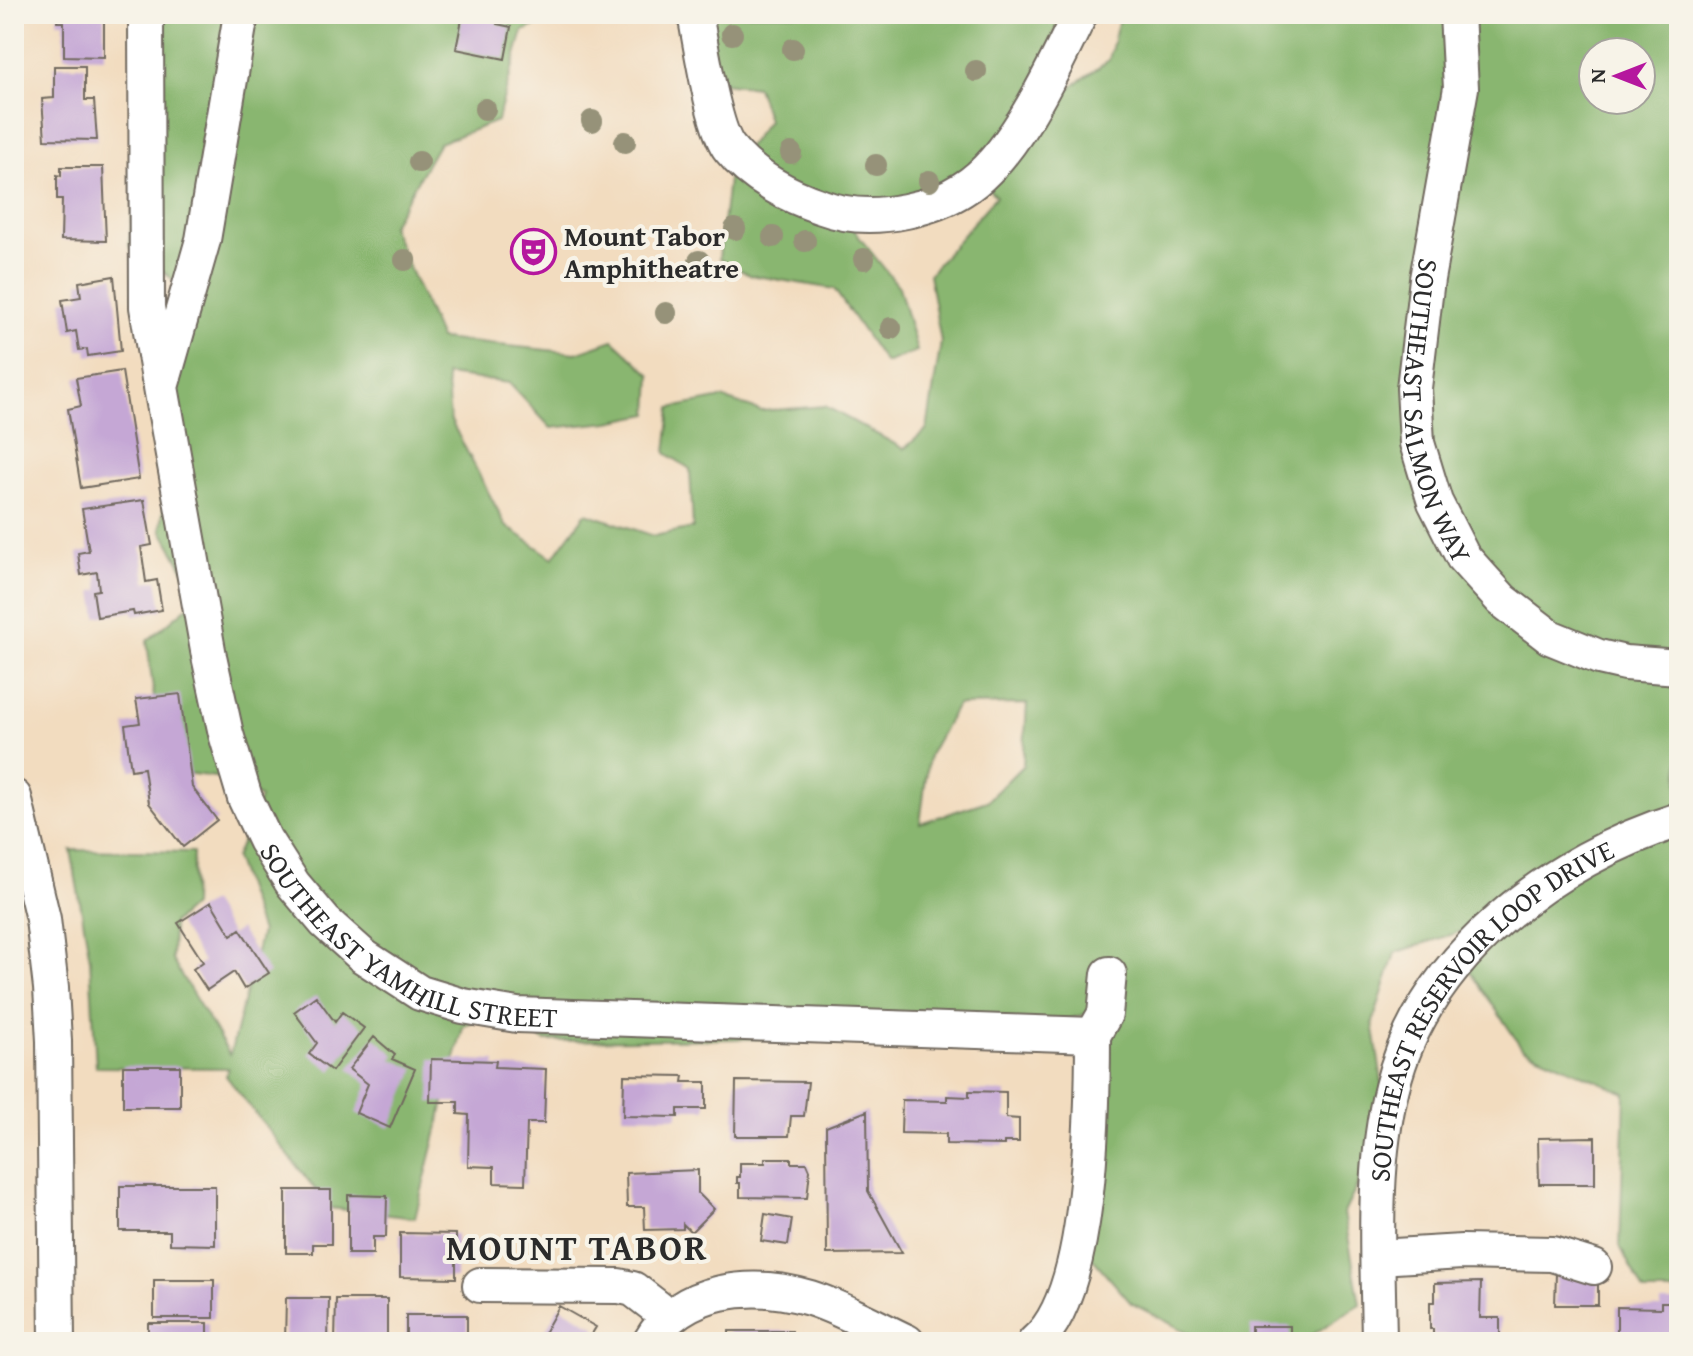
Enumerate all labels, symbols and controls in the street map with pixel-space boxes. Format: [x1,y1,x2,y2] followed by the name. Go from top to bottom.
[1577,36,1657,116] north arrow
[1581,68,1613,83] text: N
[564,215,739,288] place label: Mount Tabor Amphitheatre
[509,227,557,275] theatre icon: Mount Tabor Amphitheatre
[1393,256,1483,570] street label: SOUTHEAST SALMON WAY
[1358,828,1620,1183] street label: SOUTHEAST RESERVOIR LOOP DRIVE
[251,834,559,1037] street label: SOUTHEAST YAMHILL STREET
[446,1220,708,1273] district label: MOUNT TABOR

